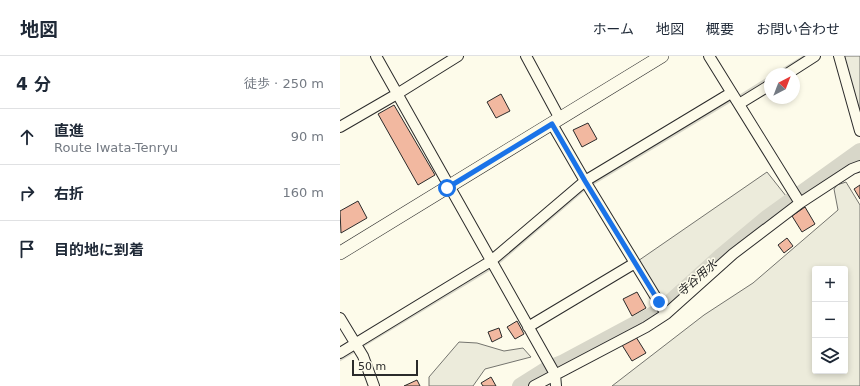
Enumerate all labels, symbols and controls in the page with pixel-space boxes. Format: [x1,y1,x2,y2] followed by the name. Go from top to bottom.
[20,18,58,40] text: 地図
[592,21,634,37] text: ホーム
[656,21,684,37] text: 地図
[706,21,734,37] text: 概要
[756,21,840,37] text: お問い合わせ
[764,68,800,104] north arrow
[16,74,51,94] text: 4 分
[244,76,324,91] text: 徒歩 · 250 m
[54,122,84,140] text: 直進
[16,126,38,148] icon: ahead
[291,129,324,144] text: 90 m
[54,140,178,155] text: Route Iwata-Tenryu
[438,179,456,197] route start
[16,182,38,204] icon: right
[54,185,84,203] text: 右折
[282,185,324,200] text: 160 m
[16,238,38,260] icon: arrive
[54,241,144,259] text: 目的地に到着
[674,256,721,299] water label: 寺谷用水
[812,266,848,374] map controls
[812,266,848,302] button: +
[650,293,668,311] route end
[812,302,848,338] button: −
[812,338,848,374] button: layers
[352,358,418,377] scale bar
[358,360,386,373] text: 50 m

